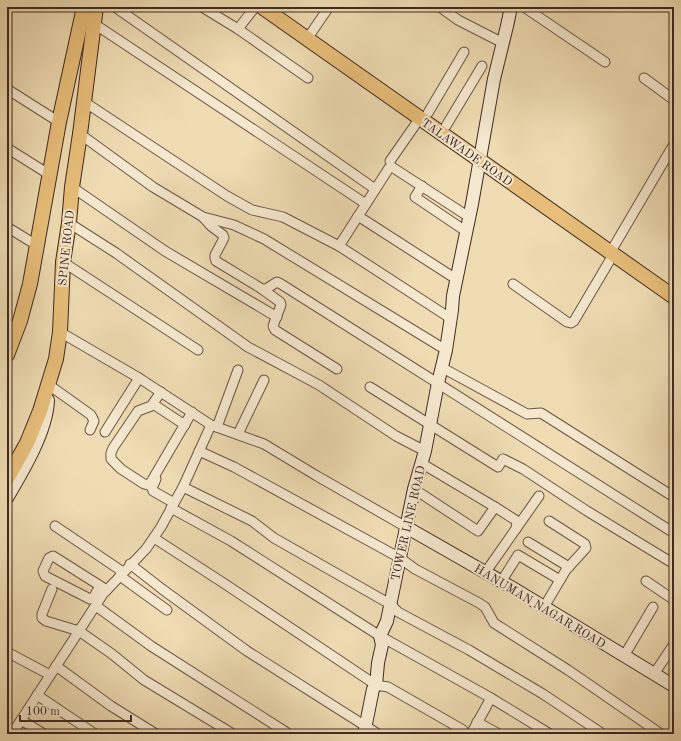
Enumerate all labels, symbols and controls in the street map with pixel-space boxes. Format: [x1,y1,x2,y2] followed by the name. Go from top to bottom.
[419,117,514,189] street label: TALAWADE ROAD
[57,210,77,287] street label: SPINE ROAD
[390,465,428,582] street label: TOWER LINE ROAD
[472,563,607,651] street label: HANUMAN NAGAR ROAD
[20,697,131,723] scale bar
[26,706,60,718] text: 100 m

